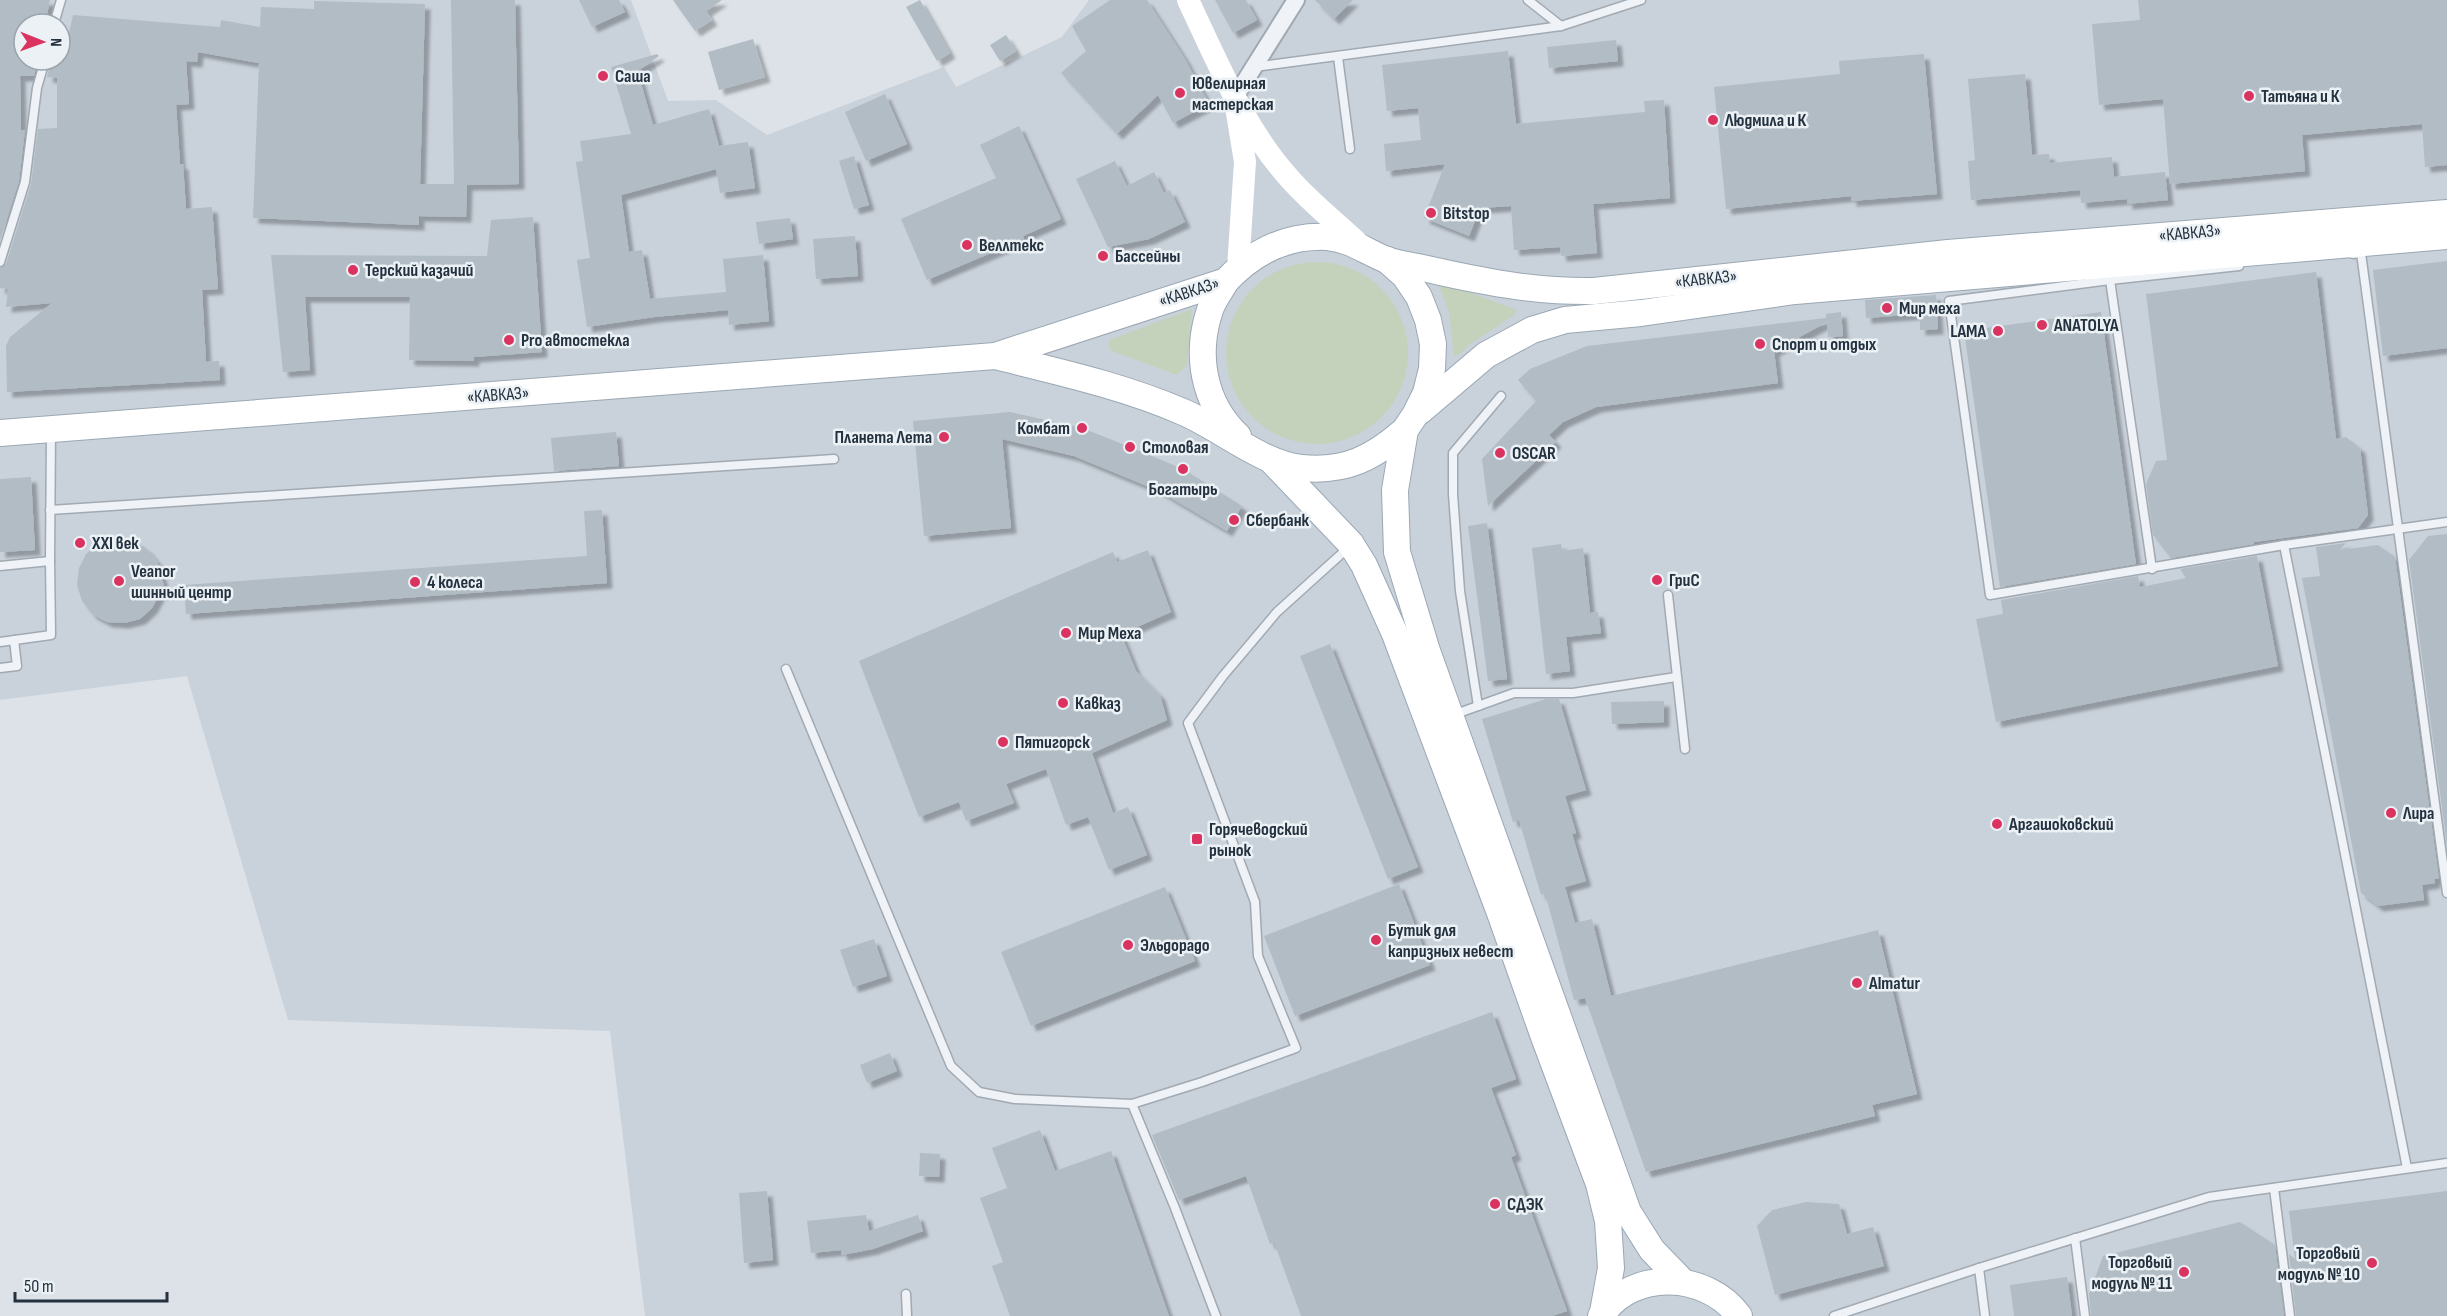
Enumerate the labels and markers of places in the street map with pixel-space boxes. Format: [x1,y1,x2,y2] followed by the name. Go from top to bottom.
[615,66,651,87] place label: Саша
[596,69,610,83] marker: Саша
[1192,73,1274,115] place label: Ювелирная мастерская
[1173,86,1187,100] marker: Ювелирная мастерская
[2261,86,2340,107] place label: Татьяна и К
[2242,89,2256,103] marker: Татьяна и К
[1724,110,1807,131] place label: Людмила и К
[1706,113,1720,127] marker: Людмила и К
[1443,203,1490,224] place label: Bitstop
[1424,206,1438,220] marker: Bitstop
[979,235,1044,256] place label: Веллтекс
[960,238,974,252] marker: Веллтекс
[1115,246,1180,267] place label: Бассейны
[1096,249,1110,263] marker: Бассейны
[365,260,474,281] place label: Терский казачий
[346,263,360,277] marker: Терский казачий
[1899,298,1960,319] place label: Мир меха
[1880,301,1894,315] marker: Мир меха
[2053,315,2119,336] place label: ANATOLYA
[2035,318,2049,332] marker: ANATOLYA
[1950,321,1986,342] place label: LAMA
[1991,324,2005,338] marker: LAMA
[521,330,630,351] place label: Pro автостекла
[502,333,516,347] marker: Pro автостекла
[1772,334,1877,355] place label: Спорт и отдых
[1753,337,1767,351] marker: Спорт и отдых
[1017,418,1070,439] place label: Комбат
[1075,421,1089,435] marker: Комбат
[835,427,932,448] place label: Планета Лета
[937,430,951,444] marker: Планета Лета
[1142,437,1209,458] place label: Столовая
[1123,440,1137,454] marker: Столовая
[1512,443,1556,464] place label: OSCAR
[1493,446,1507,460] marker: OSCAR
[1176,462,1190,476] marker: Богатырь
[1148,479,1218,500] place label: Богатырь
[1246,510,1310,531] place label: Сбербанк
[1227,513,1241,527] marker: Сбербанк
[91,533,139,554] place label: XXI век
[73,536,87,550] marker: XXI век
[131,561,232,603] place label: Veanor шинный центр
[1669,570,1700,591] place label: ГриС
[427,572,483,593] place label: 4 колеса
[1650,573,1664,587] marker: ГриС
[112,574,126,588] marker: Veanor шинный центр
[408,575,422,589] marker: 4 колеса
[1078,623,1141,644] place label: Мир Меха
[1059,626,1073,640] marker: Мир Меха
[1075,693,1121,714] place label: Кавказ
[1056,696,1070,710] marker: Кавказ
[1015,732,1090,753] place label: Пятигорск
[996,735,1010,749] marker: Пятигорск
[2402,803,2434,824] place label: Лира
[2384,806,2398,820] marker: Лира
[2008,814,2114,835] place label: Аргашоковский
[1990,817,2004,831] marker: Аргашоковский
[1209,819,1308,861] place label: Горячеводский рынок
[1190,832,1204,846] marker: Горячеводский рынок
[1388,920,1513,962] place label: Бутик для капризных невест
[1369,933,1383,947] marker: Бутик для капризных невест
[1140,935,1210,956] place label: Эльдорадо
[1121,938,1135,952] marker: Эльдорадо
[1868,973,1920,994] place label: Almatur
[1850,976,1864,990] marker: Almatur
[1507,1194,1544,1215] place label: СДЭК
[1488,1197,1502,1211] marker: СДЭК
[2278,1243,2360,1285] place label: Торговый модуль № 10
[2091,1252,2172,1294] place label: Торговый модуль № 11
[2365,1256,2379,1270] marker: Торговый модуль № 10
[2177,1265,2191,1279] marker: Торговый модуль № 11

